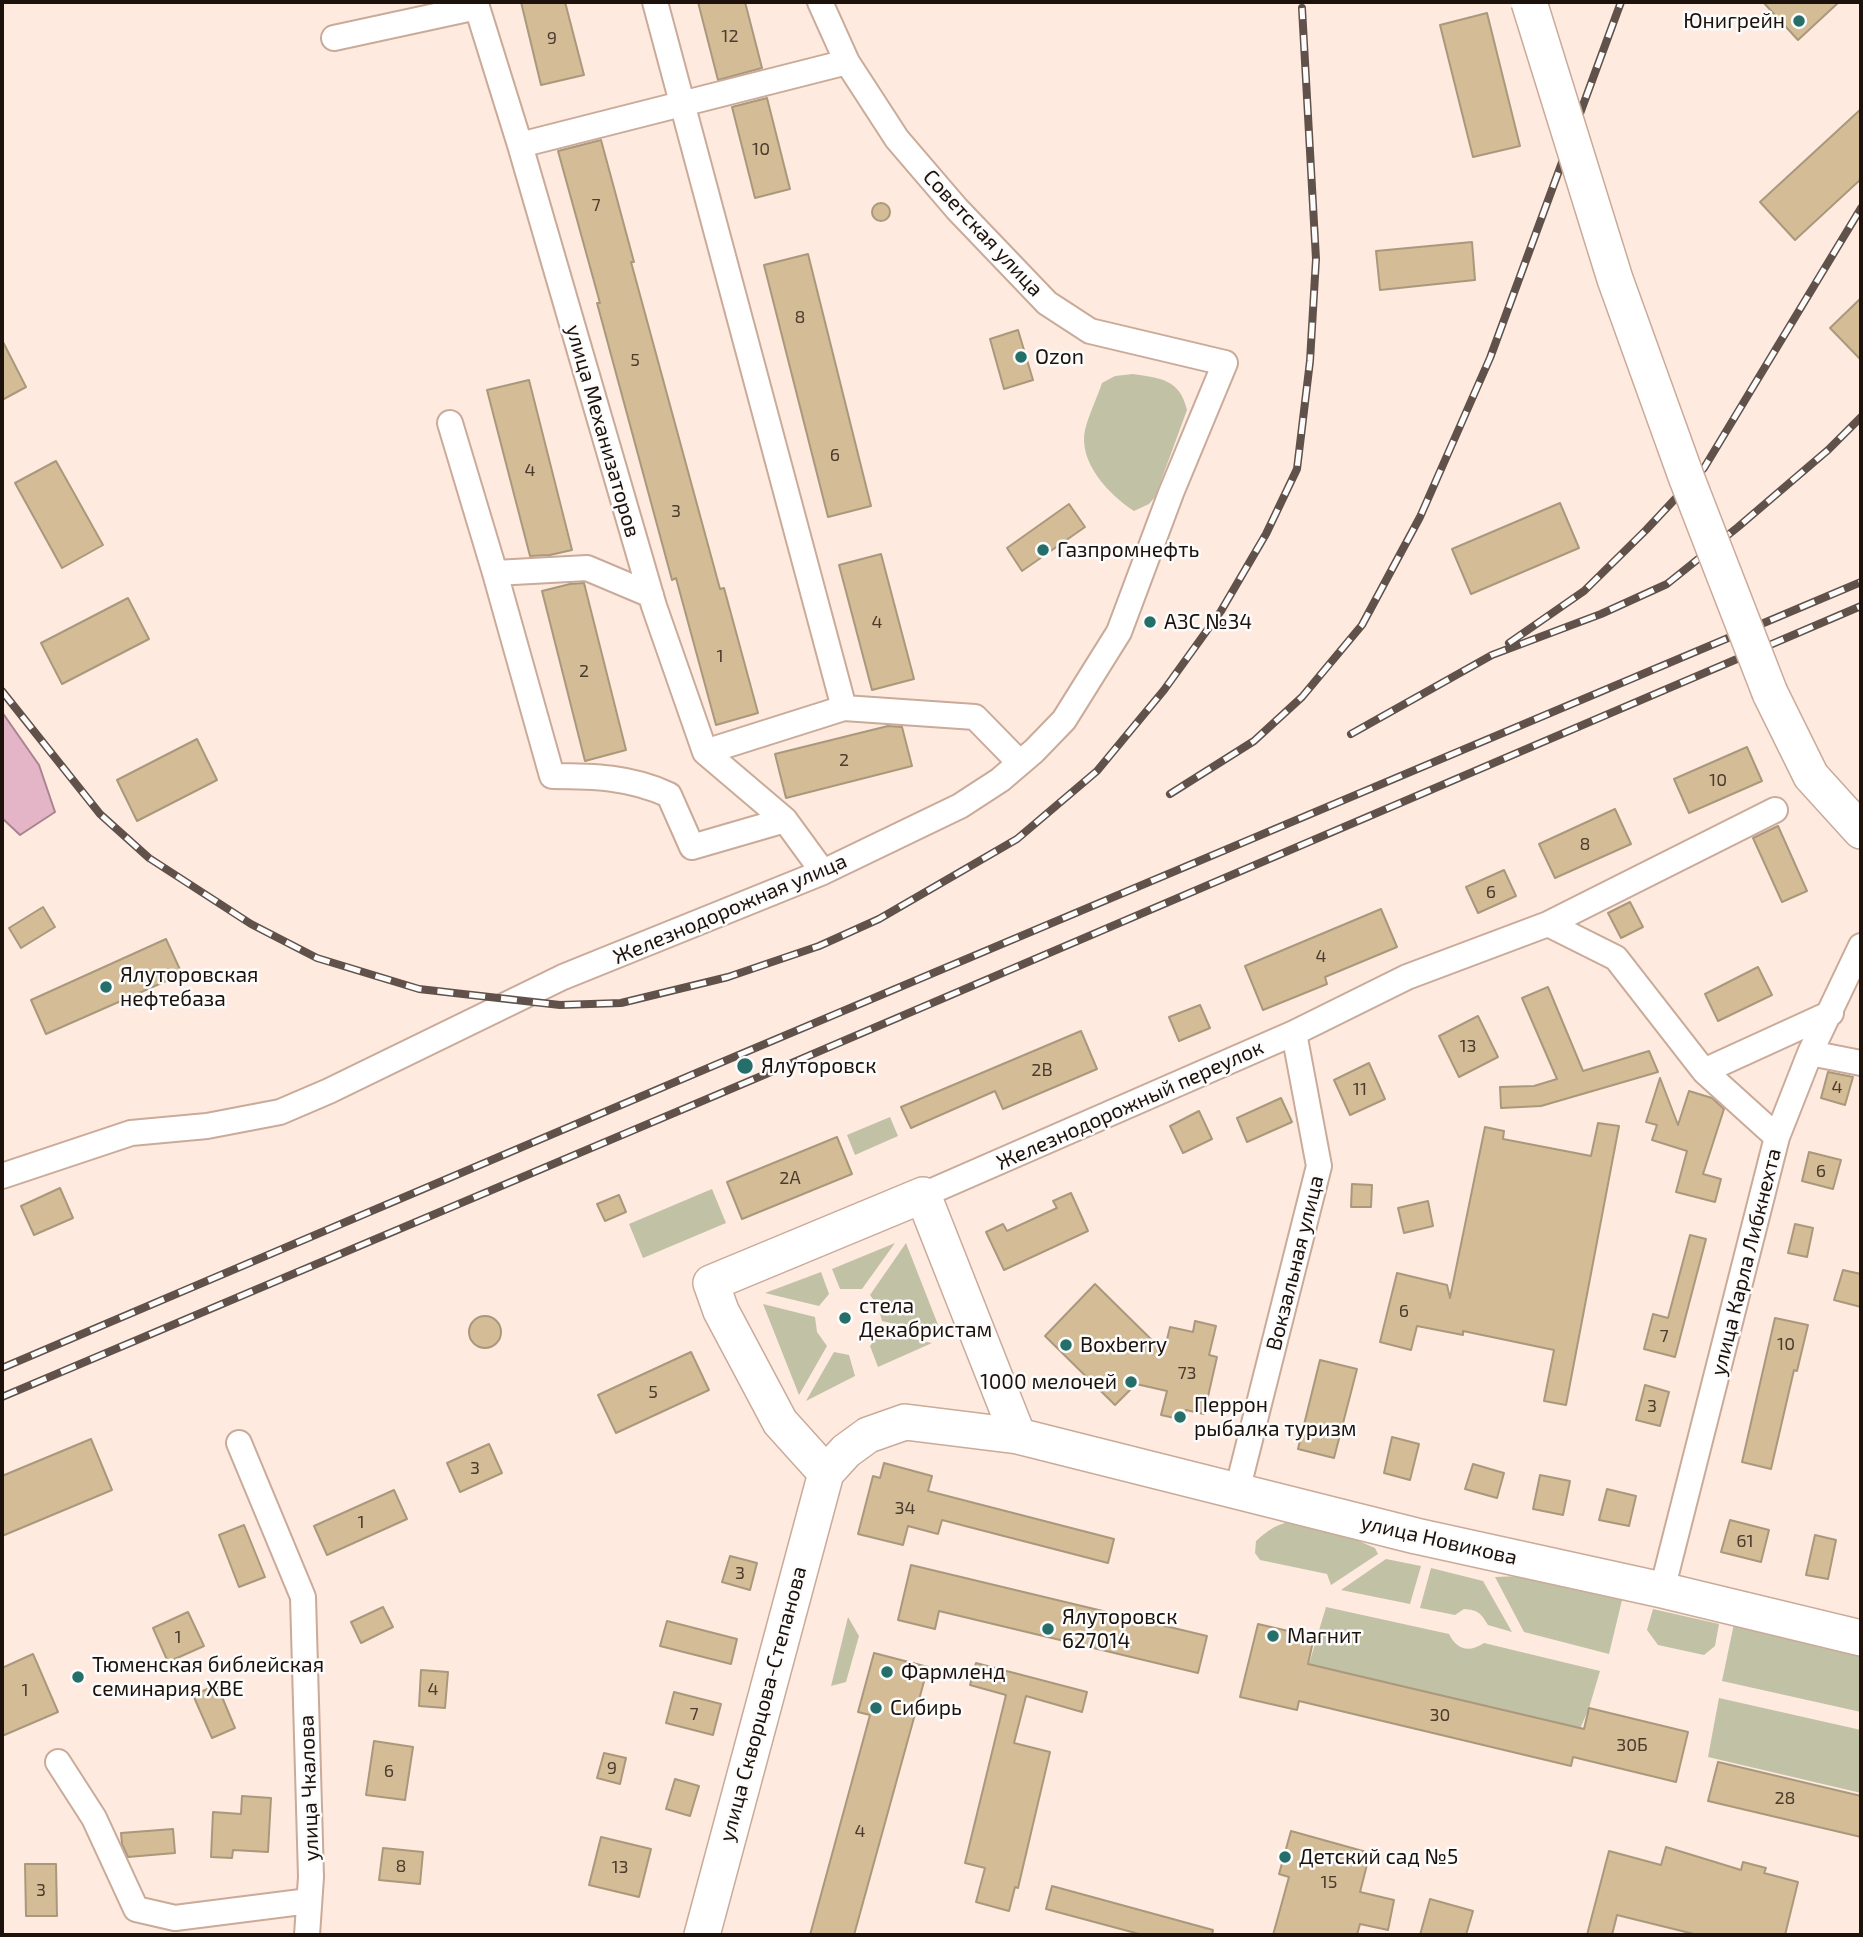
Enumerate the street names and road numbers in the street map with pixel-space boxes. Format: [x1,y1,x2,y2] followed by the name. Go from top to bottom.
[918,164,1048,302] street label: Советская улица
[561,322,645,540] street label: улица Механизаторов
[609,848,851,970] street label: Железнодорожная улица
[993,1035,1267,1175] street label: Железнодорожный переулок
[1706,1146,1786,1378] street label: улица Карла Либкнехта
[1261,1173,1329,1353] street label: Вокзальная улица
[1358,1510,1520,1570] street label: улица Новикова
[714,1564,812,1844] street label: улица Скворцова-Степанова
[294,1714,324,1862] street label: улица Чкалова

